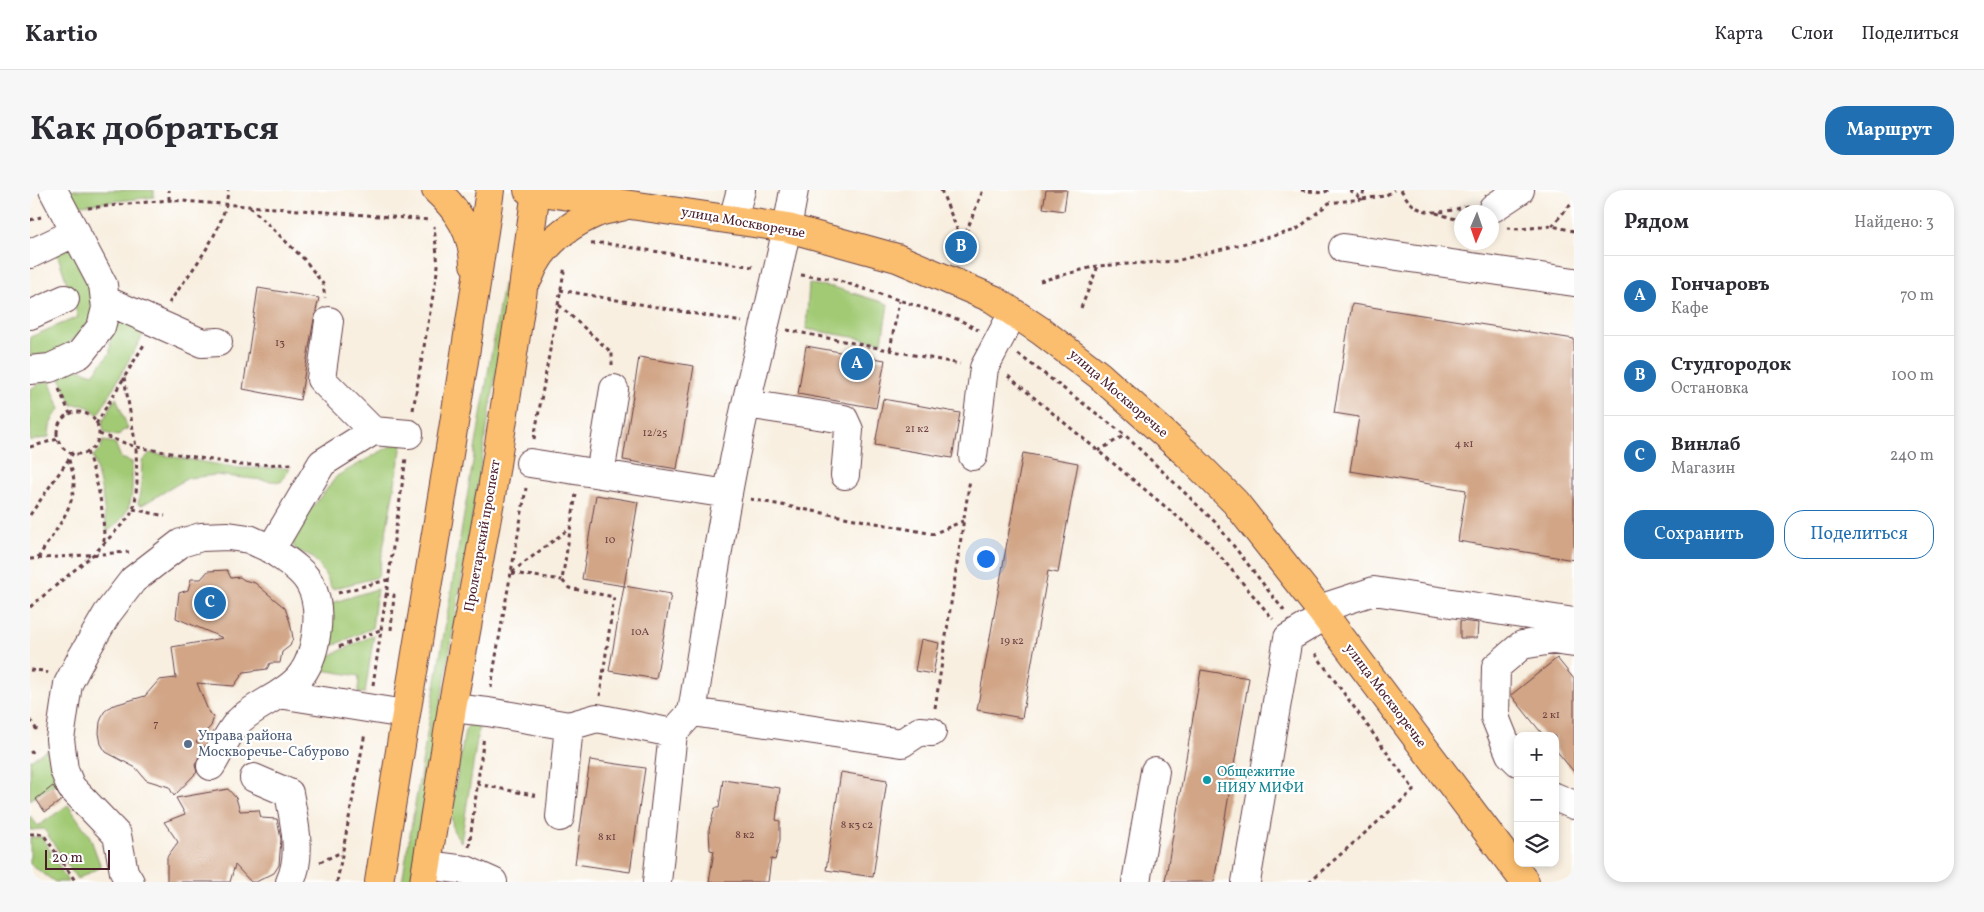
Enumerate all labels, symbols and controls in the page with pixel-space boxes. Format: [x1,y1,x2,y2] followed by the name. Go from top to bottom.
[25,18,98,52] text: Kartio
[1715,22,1763,47] text: Карта
[1791,22,1833,47] text: Слои
[1861,22,1959,47] text: Поделиться
[30,106,279,154] text: Как добраться
[1825,106,1954,155] button: Маршрут
[679,203,807,243] street label: улица Москворечье
[1454,205,1499,250] north arrow
[1624,208,1689,237] text: Рядом
[1854,212,1934,234] text: Найдено: 3
[945,228,977,266] pin: B
[1671,272,1770,298] text: Гончаровъ
[1634,285,1646,307] text: A
[1900,285,1934,307] text: 70 m
[1671,298,1709,320] text: Кафе
[275,336,285,351] house number: 13
[841,345,873,383] pin: A
[1064,346,1172,443] street label: улица Москворечье
[1671,352,1791,378] text: Студгородок
[1635,365,1645,387] text: B
[1891,365,1934,387] text: 100 m
[1671,378,1749,400] text: Остановка
[905,422,929,437] house number: 21 к2
[643,426,667,441] house number: 12/25
[1671,432,1741,458] text: Винлаб
[1455,437,1473,452] house number: 4 к1
[1635,445,1645,467] text: C
[1890,445,1934,467] text: 240 m
[460,458,506,614] street label: Пролетарский проспект
[1671,458,1735,480] text: Магазин
[1624,510,1774,559] button: Сохранить
[1784,510,1934,559] button: Поделиться
[605,533,616,548] house number: 10
[973,546,999,572] your location
[194,584,226,622] pin: C
[631,625,650,640] house number: 10А
[1000,634,1024,649] house number: 19 к2
[1340,640,1431,752] street label: улица Москворечье
[1542,708,1560,723] house number: 2 к1
[153,717,159,732] house number: 7
[198,727,349,762] place label: Управа района Москворечье-Сабурово
[1514,732,1559,867] map controls
[1514,732,1559,777] button: +
[182,738,194,750] marker: Управа района Москворечье-Сабурово
[1217,763,1304,798] place label: Общежитие НИЯУ МИФИ
[1201,774,1213,786] marker: Общежитие НИЯУ МИФИ
[1514,777,1559,822] button: −
[841,818,873,833] house number: 8 к3 с2
[1514,822,1559,867] button: layers
[735,828,755,843] house number: 8 к2
[598,830,616,845] house number: 8 к1
[45,847,110,870] scale bar
[52,849,83,868] text: 20 m

